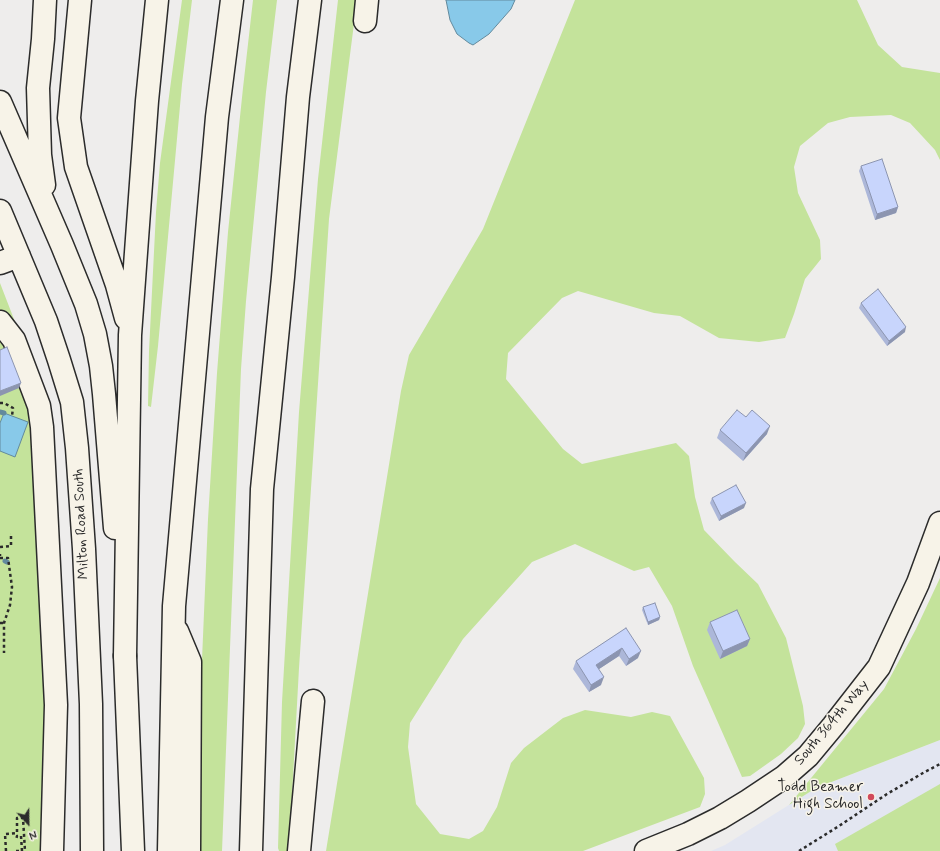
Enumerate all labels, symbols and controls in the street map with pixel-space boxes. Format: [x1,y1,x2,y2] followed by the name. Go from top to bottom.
[70,468,94,580] street label: Milton Road South
[791,677,873,769] street label: South 364th Way
[777,779,863,814] place label: Todd Beamer High School
[866,792,876,802] marker: Todd Beamer High School
[8,803,48,843] north arrow
[26,826,39,842] text: N

